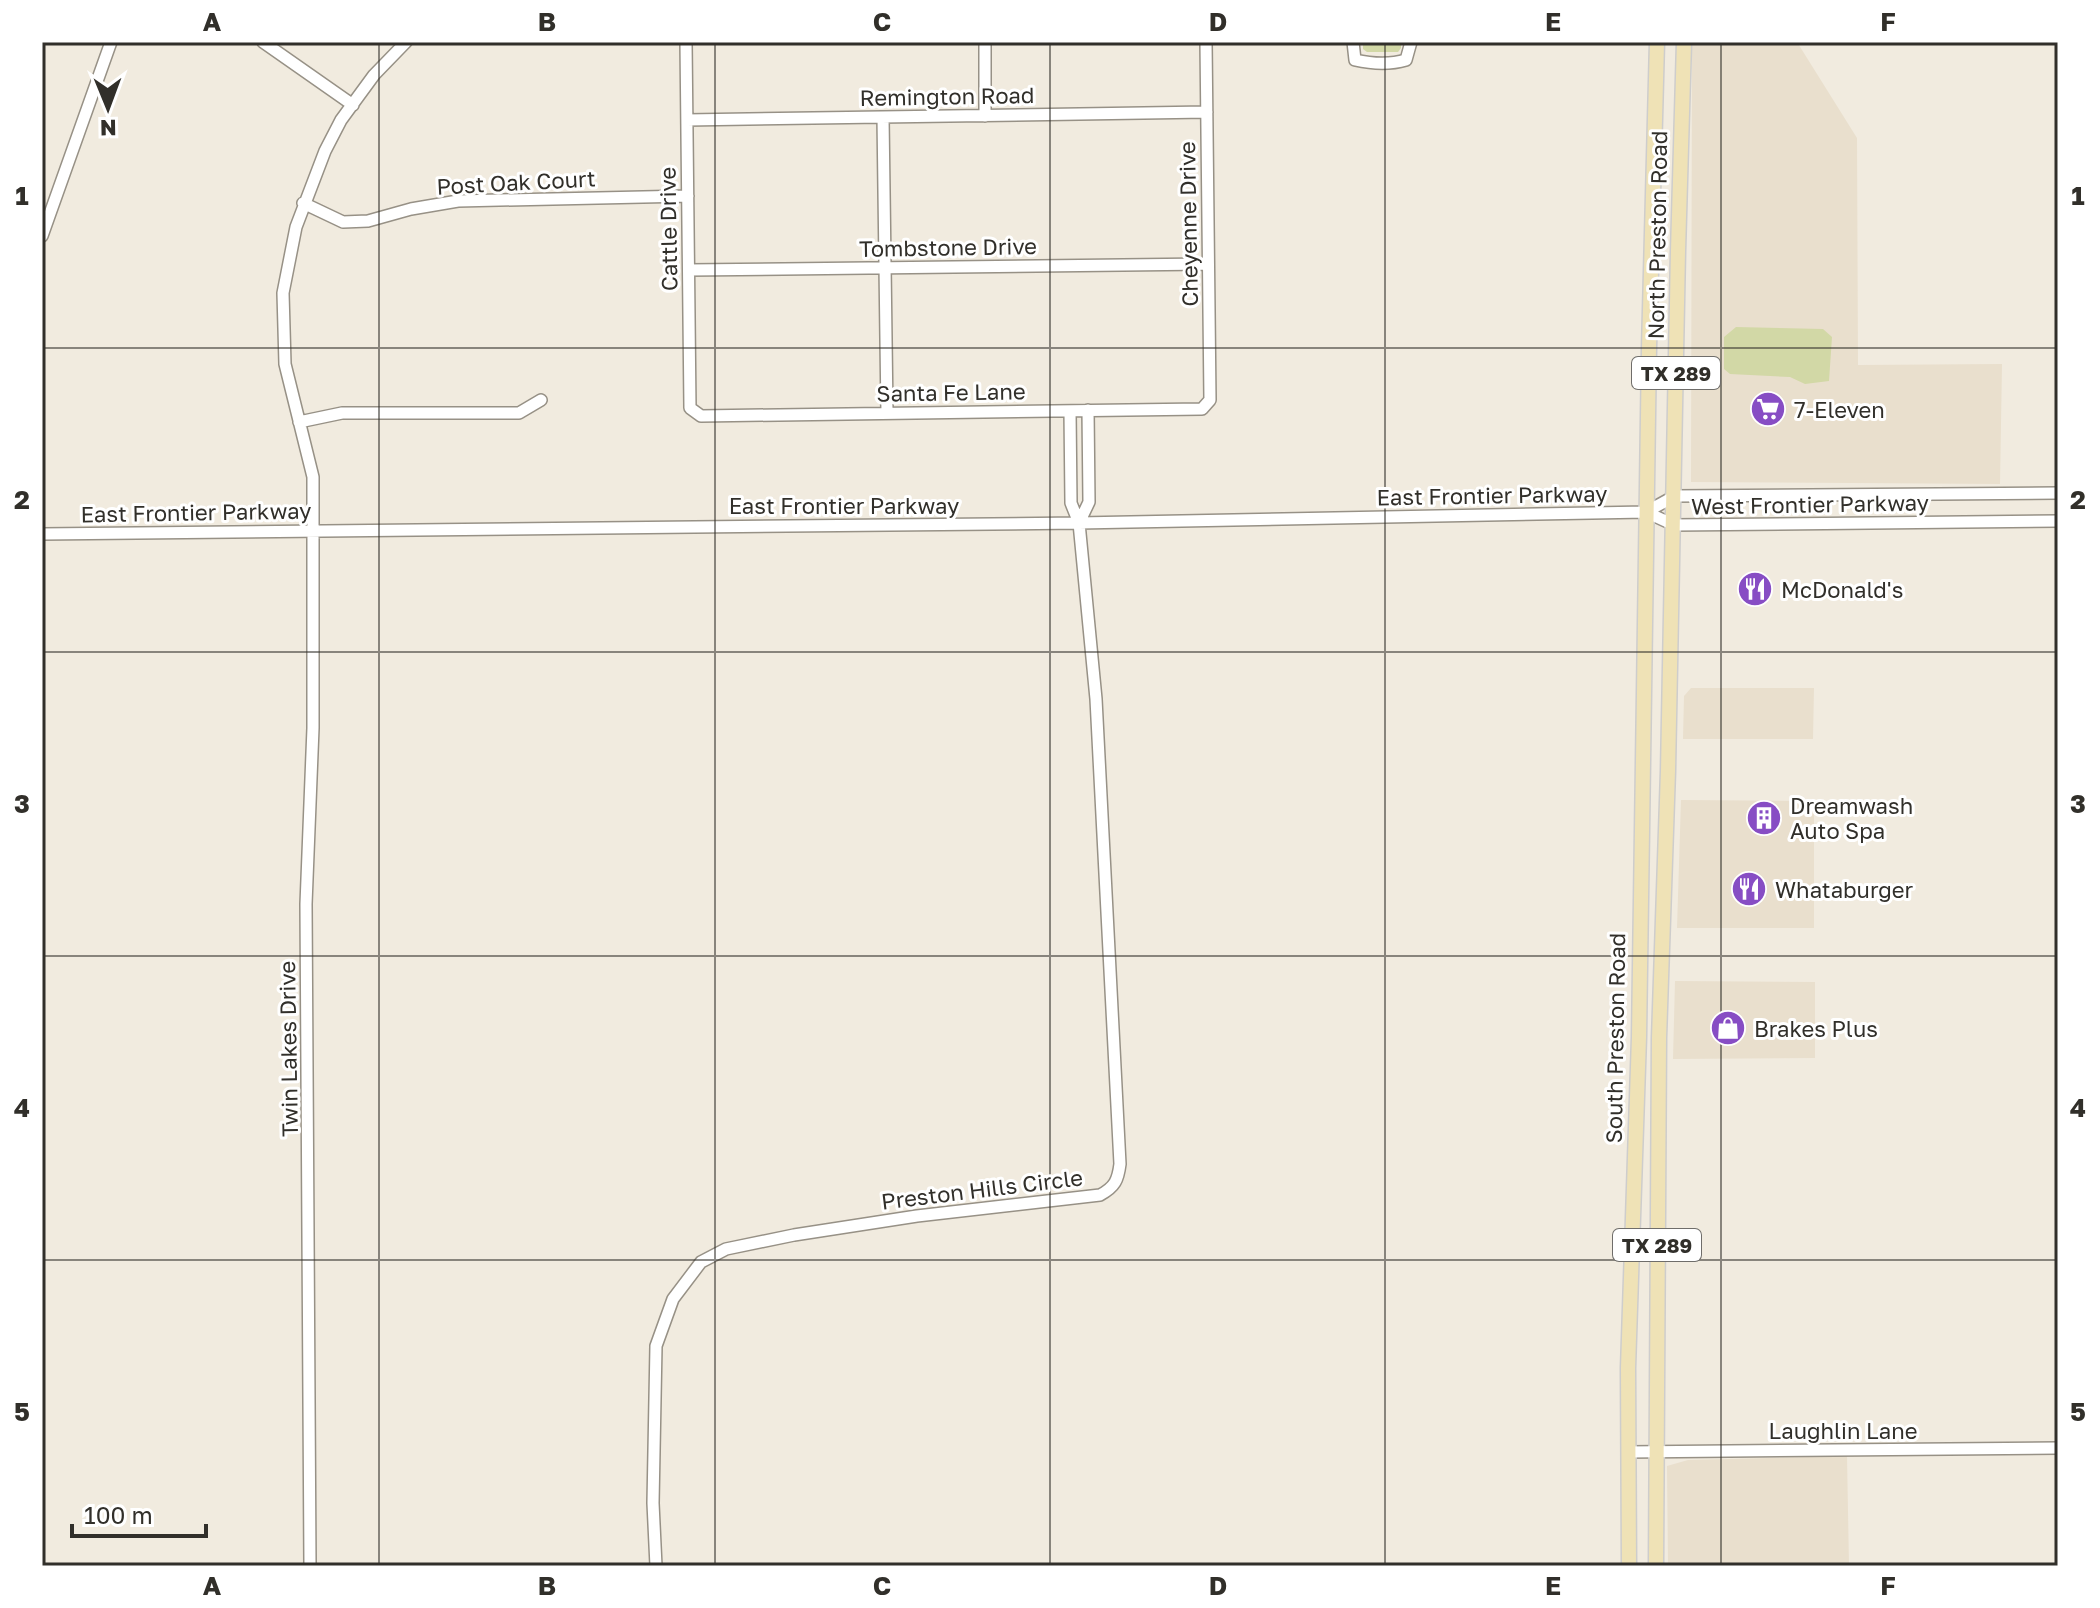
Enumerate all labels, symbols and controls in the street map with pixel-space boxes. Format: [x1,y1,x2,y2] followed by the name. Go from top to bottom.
[203,6,222,37] text: A
[538,6,556,37] text: B
[873,6,891,37] text: C
[1209,6,1227,37] text: D
[1545,6,1561,37] text: E
[1880,6,1896,37] text: F
[68,68,148,148] north arrow
[859,81,1035,111] street label: Remington Road
[100,115,117,142] text: N
[1642,130,1672,340] street label: North Preston Road
[1173,141,1203,307] street label: Cheyenne Drive
[436,164,596,200] street label: Post Oak Court
[653,167,683,291] street label: Cattle Drive
[15,180,29,211] text: 1
[2071,180,2085,211] text: 1
[859,232,1037,262] street label: Tombstone Drive
[1632,357,1720,389] road number: TX 289
[876,377,1026,407] street label: Santa Fe Lane
[1749,390,1787,428] supermarket icon: 7-Eleven
[1794,396,1885,423] place label: 7-Eleven
[1376,479,1608,511] street label: East Frontier Parkway
[14,484,30,515] text: 2
[2070,484,2086,515] text: 2
[1691,488,1929,520] street label: West Frontier Parkway
[729,492,959,519] street label: East Frontier Parkway
[80,496,312,528] street label: East Frontier Parkway
[1736,570,1774,608] restaurant icon: McDonald's
[1781,576,1903,603] place label: McDonald's
[14,788,30,819] text: 3
[2070,788,2086,819] text: 3
[1790,792,1913,844] place label: Dreamwash Auto Spa
[1745,799,1783,837] building icon: Dreamwash Auto Spa
[1730,870,1768,908] restaurant icon: Whataburger
[1775,876,1914,903] place label: Whataburger
[1600,933,1630,1143] street label: South Preston Road
[273,961,303,1137] street label: Twin Lakes Drive
[1709,1009,1747,1047] shop icon: Brakes Plus
[1754,1015,1878,1042] place label: Brakes Plus
[14,1092,30,1123] text: 4
[2070,1092,2086,1123] text: 4
[880,1163,1084,1215] street label: Preston Hills Circle
[1613,1229,1701,1261] road number: TX 289
[14,1396,30,1427] text: 5
[2070,1396,2086,1427] text: 5
[1768,1417,1918,1444] street label: Laughlin Lane
[72,1488,206,1538] scale bar
[84,1500,153,1529] text: 100 m
[203,1570,222,1601] text: A
[538,1570,556,1601] text: B
[873,1570,891,1601] text: C
[1209,1570,1227,1601] text: D
[1545,1570,1561,1601] text: E
[1880,1570,1896,1601] text: F

